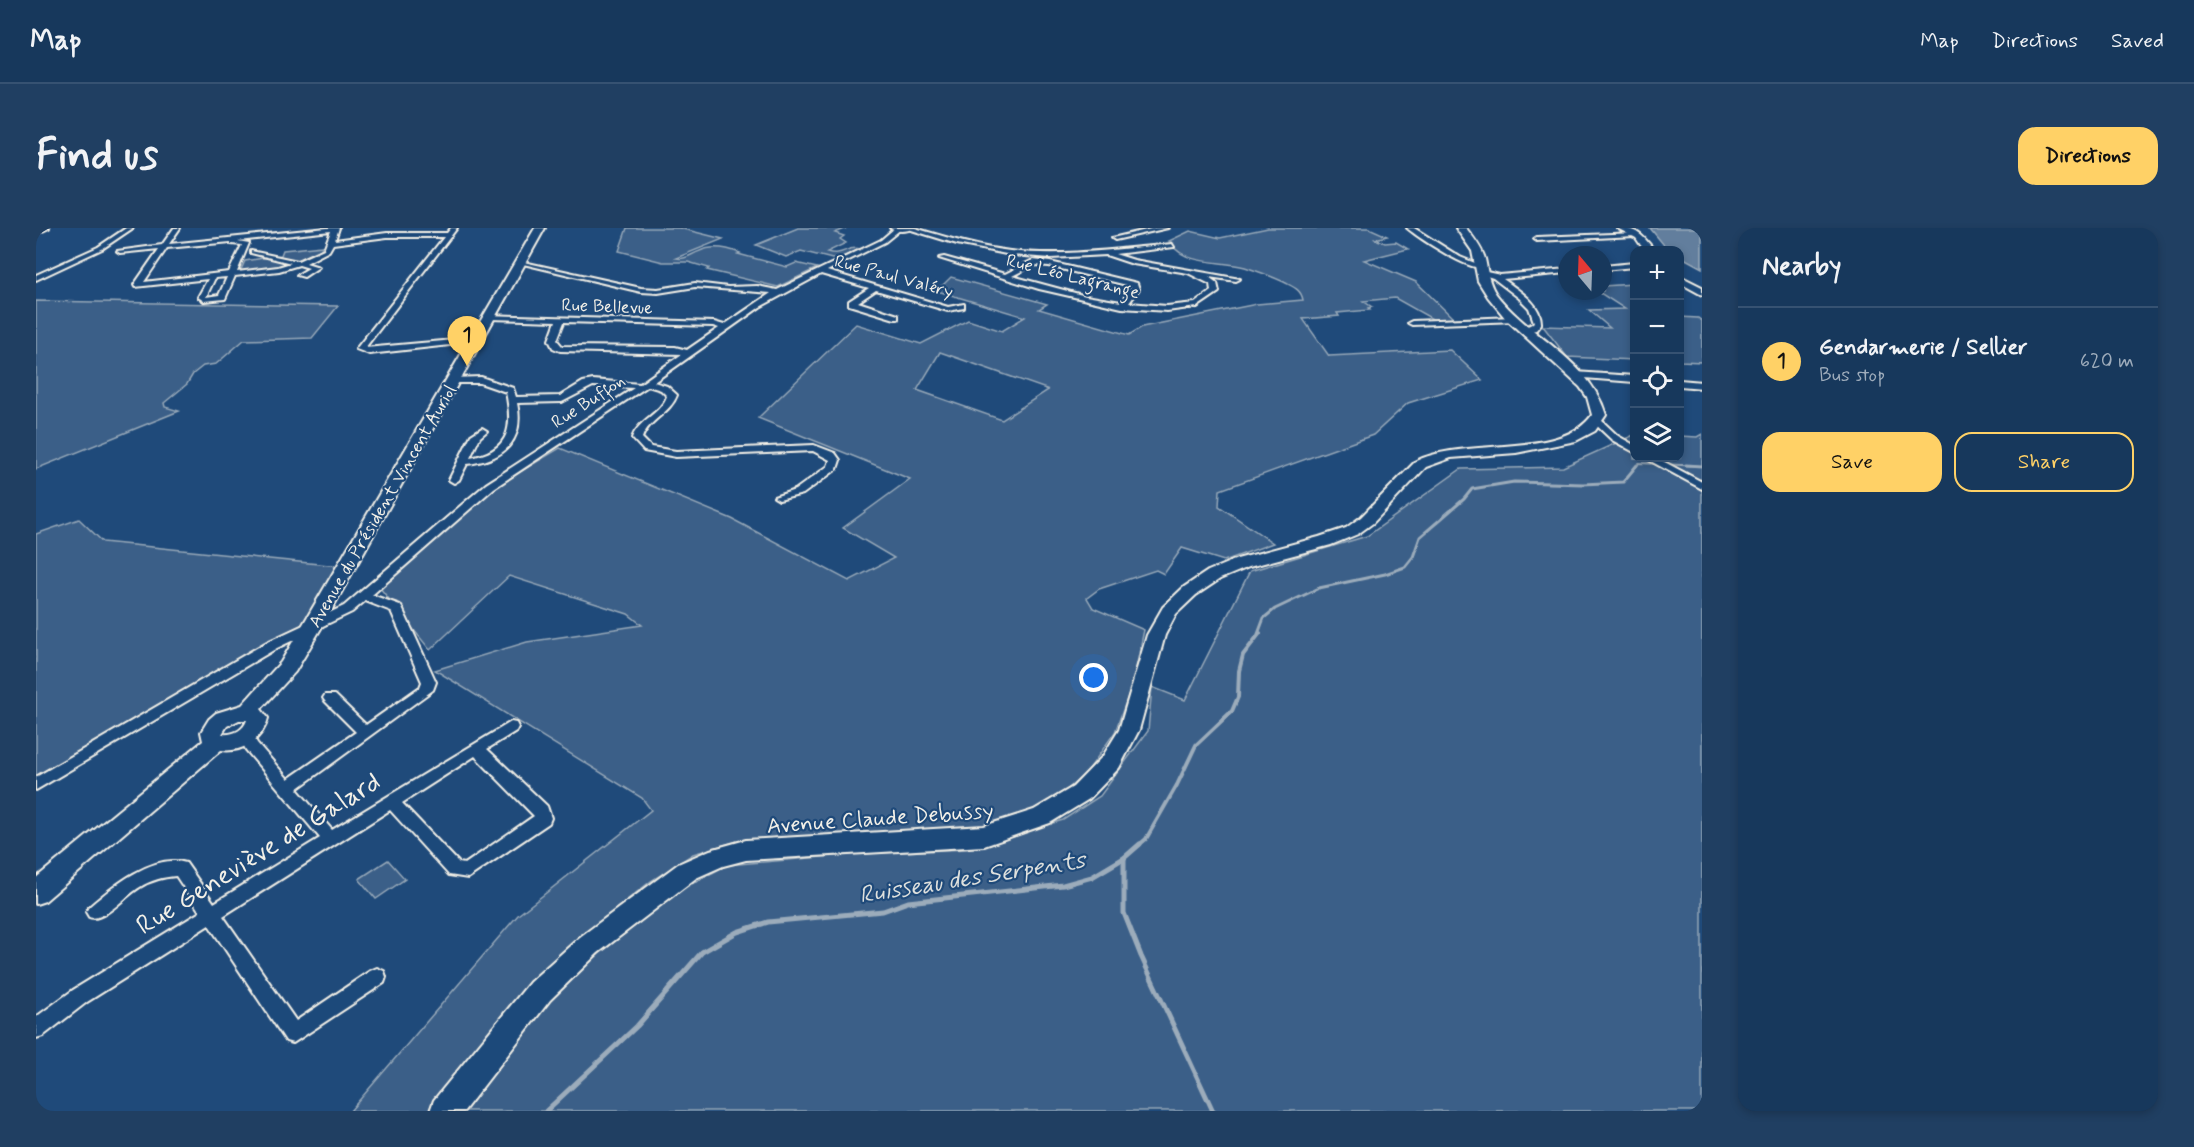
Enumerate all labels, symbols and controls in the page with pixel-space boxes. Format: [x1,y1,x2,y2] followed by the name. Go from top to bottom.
[30,23,81,60] text: Map
[1920,27,1959,55] text: Map
[1992,27,2078,55] text: Directions
[2111,27,2164,55] text: Saved
[2018,127,2158,185] button: Directions
[36,129,158,184] text: Find us
[1558,246,1612,300] north arrow
[1630,246,1684,462] map controls
[1630,246,1684,300] button: +
[1003,249,1142,307] street label: Rue Léo Lagrange
[832,250,956,304] street label: Rue Paul Valéry
[1762,250,1841,284] text: Nearby
[561,293,653,321] street label: Rue Bellevue
[1630,300,1684,354] button: −
[448,316,486,366] pin: 1
[1819,334,2028,362] text: Gendarmerie / Sellier
[1777,348,1786,375] text: 1
[2080,348,2134,375] text: 620 m
[1630,354,1684,408] button: locate
[1819,362,1885,389] text: Bus stop
[547,369,631,436] street label: Rue Buffon
[303,381,462,632] street label: Avenue du Président Vincent Auriol
[1630,408,1684,462] button: layers
[1762,432,1942,492] button: Save
[1954,432,2134,492] button: Share
[1079,663,1108,692] your location
[130,765,388,944] street label: Rue Geneviève de Galard
[766,797,994,841] street label: Avenue Claude Debussy
[857,845,1090,912] water label: Ruisseau des Serpents

